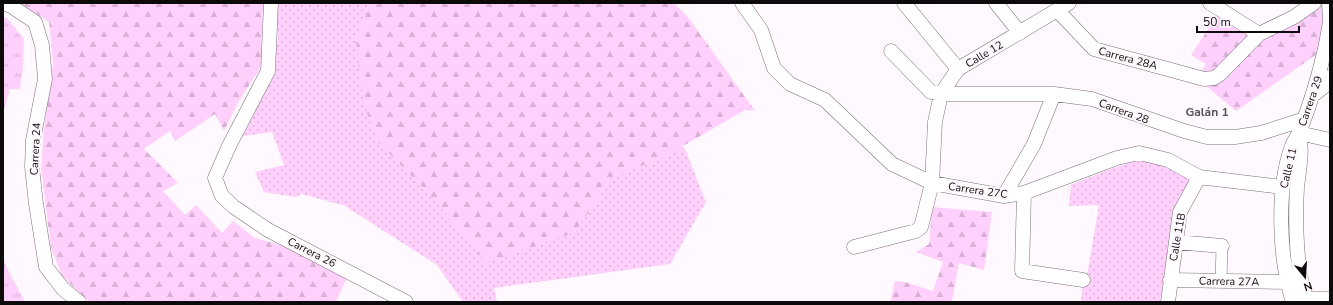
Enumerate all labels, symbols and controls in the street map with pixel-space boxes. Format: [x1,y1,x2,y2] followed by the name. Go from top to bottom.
[1197,8,1299,34] scale bar
[1203,14,1231,30] text: 50 m
[963,37,1006,72] street label: Calle 12
[1097,43,1159,74] street label: Carrera 28A
[1295,74,1326,128] street label: Carrera 29
[1097,95,1151,128] street label: Carrera 28
[1185,104,1229,120] district label: Galán 1
[27,122,44,176] street label: Carrera 24
[1277,146,1300,190] street label: Calle 11
[947,179,1009,202] street label: Carrera 27C
[1166,212,1189,262] street label: Calle 11B
[285,234,339,271] street label: Carrera 26
[1285,257,1325,297] north arrow
[1199,273,1259,290] street label: Carrera 27A
[1302,278,1314,294] text: N

